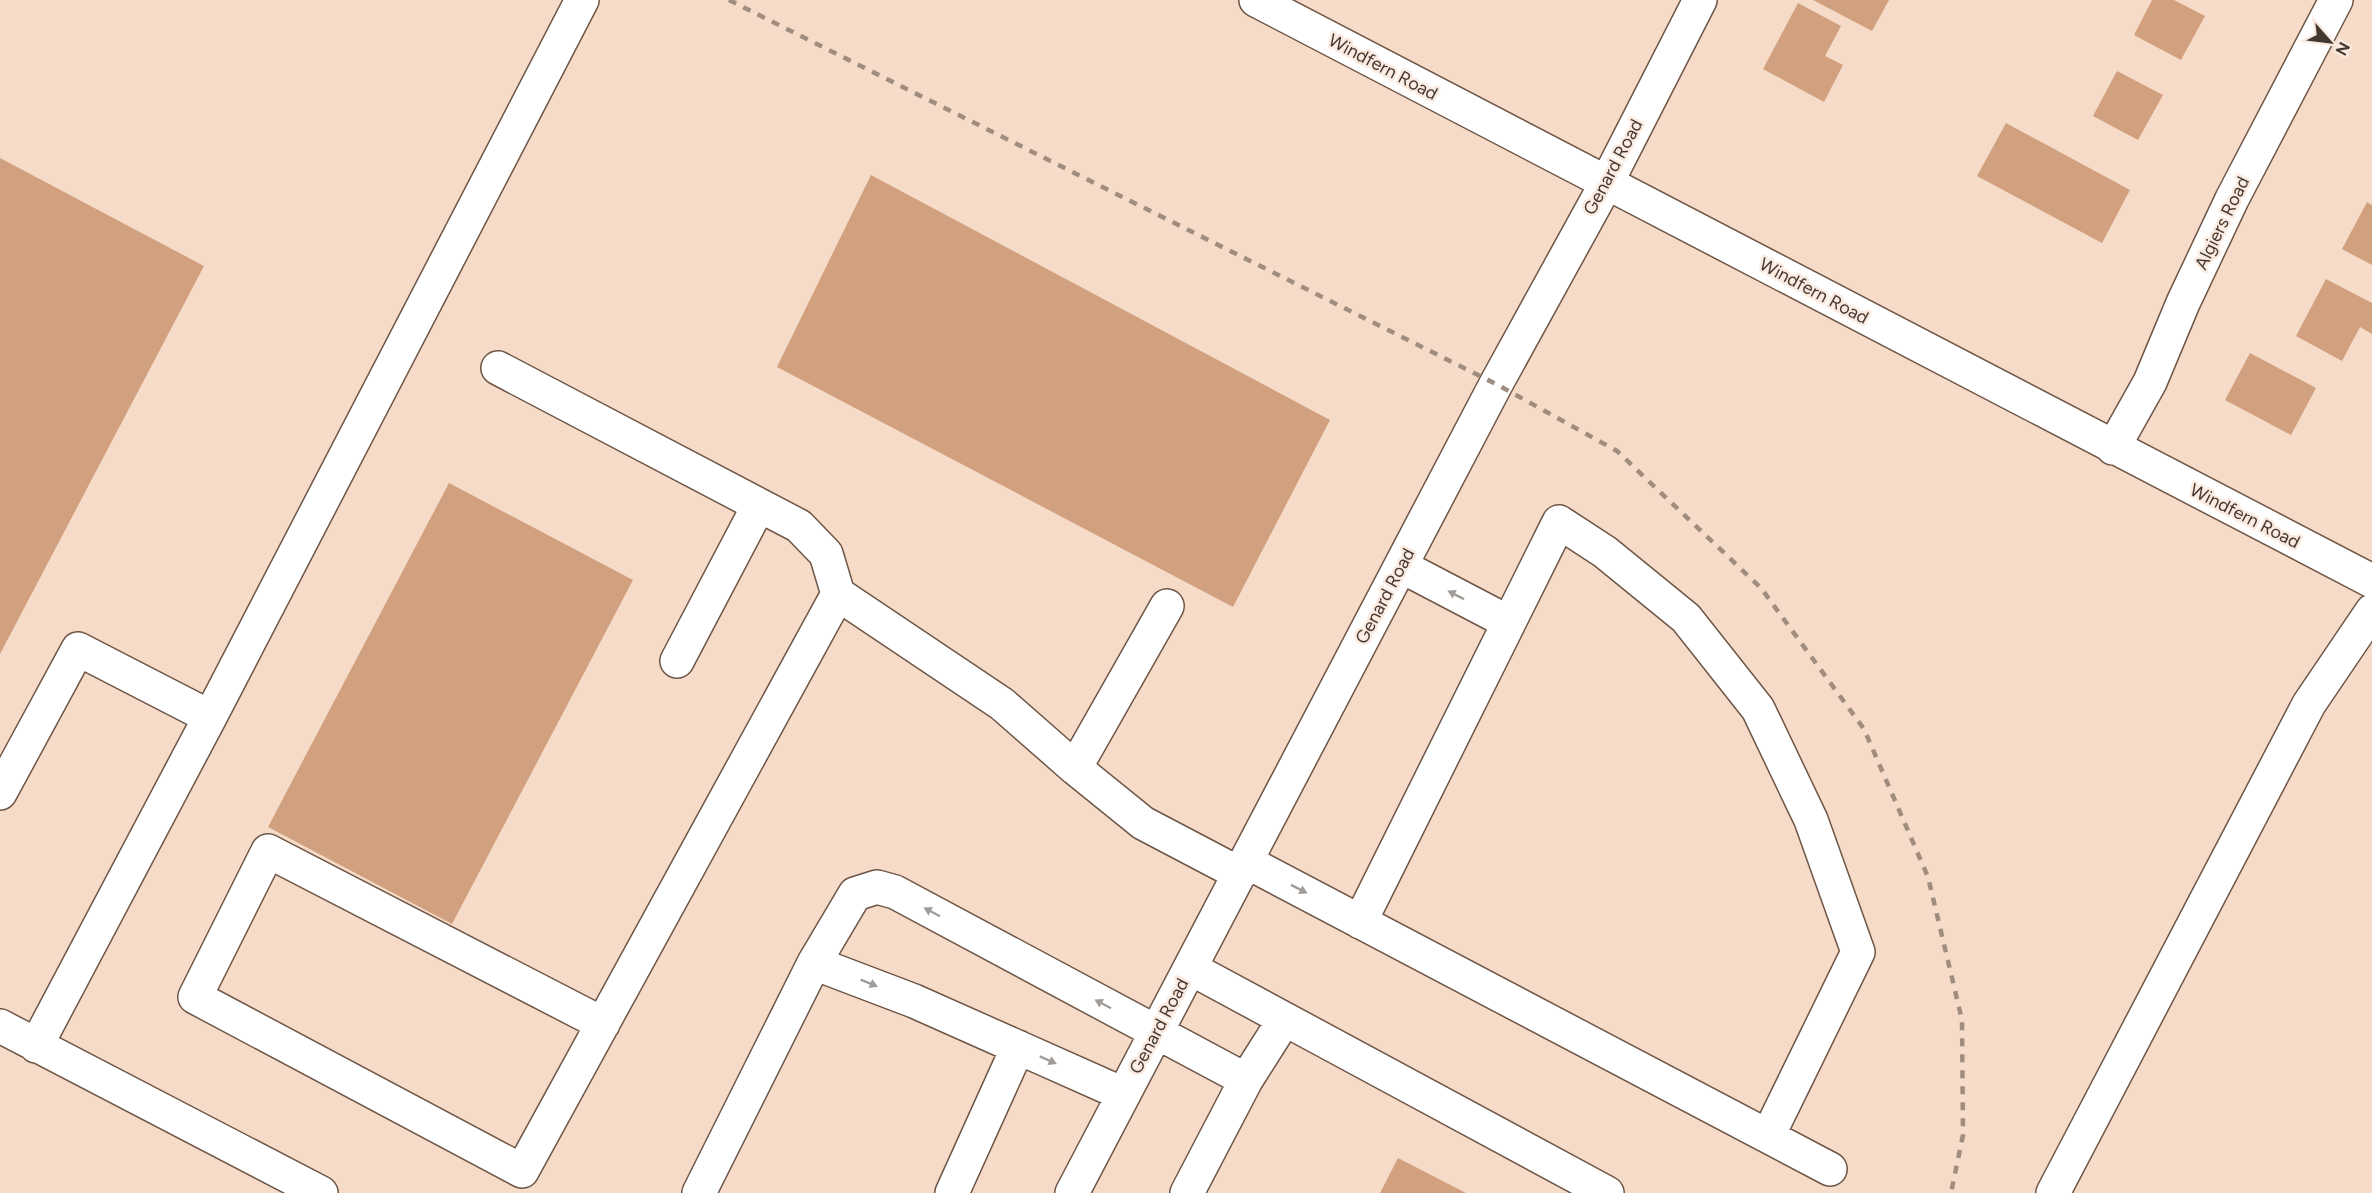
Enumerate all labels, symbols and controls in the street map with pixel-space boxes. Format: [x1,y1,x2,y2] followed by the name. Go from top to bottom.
[2300,12,2360,72] north arrow
[1325,29,1441,105] street label: Windfern Road
[2332,39,2354,59] text: N
[1579,115,1647,219] street label: Genard Road
[2190,173,2254,273] street label: Algiers Road
[1756,253,1872,329] street label: Windfern Road
[2186,479,2304,553] street label: Windfern Road
[1351,544,1419,648] street label: Genard Road
[1448,590,1465,600] one-way arrow
[1290,884,1307,893] one-way arrow
[923,907,940,916] one-way arrow
[1125,974,1193,1078] street label: Genard Road
[860,978,878,988] one-way arrow
[1095,999,1112,1009] one-way arrow
[1039,1055,1056,1064] one-way arrow

